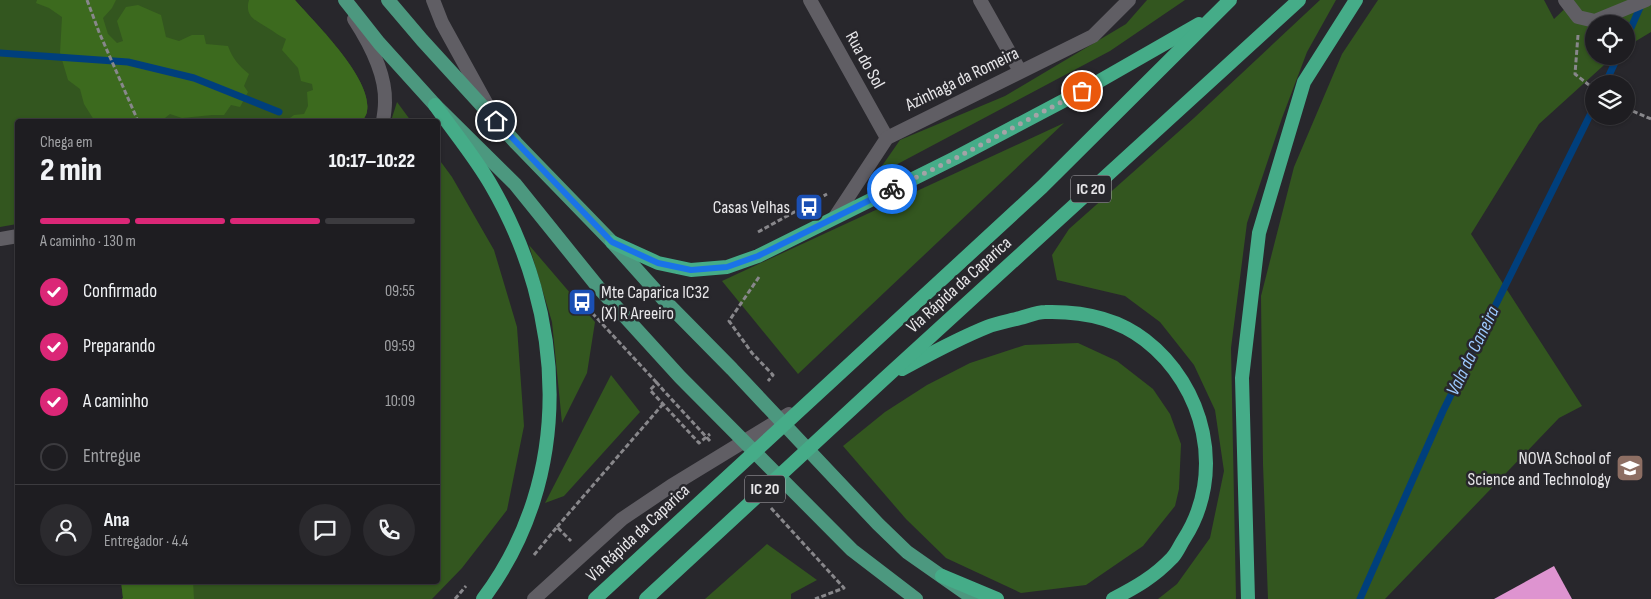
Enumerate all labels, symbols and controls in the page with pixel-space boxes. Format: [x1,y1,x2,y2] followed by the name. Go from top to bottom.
[1585,15,1635,125] map controls
[1585,15,1635,65] button: locate
[841,28,889,92] street label: Rua do Sol
[901,42,1022,116] street label: Azinhaga da Romeira
[1061,70,1103,112] pin
[1585,75,1635,125] button: layers
[1068,77,1096,105] icon: bag
[475,100,517,142] pin
[482,107,510,135] icon: home
[40,133,93,152] text: Chega em
[329,150,415,173] text: 10:17–10:22
[40,151,102,190] text: 2 min
[867,164,917,214] courier
[878,175,906,203] icon: bike
[1071,175,1111,202] road number: IC 20
[794,192,824,222] bus stop icon: Casas Velhas
[713,197,790,218] place label: Casas Velhas
[40,232,136,251] text: A caminho · 130 m
[902,232,1016,338] street label: Via Rápida da Caparica
[40,278,68,306] icon: check
[83,280,157,303] text: Confirmado
[385,282,415,301] text: 09:55
[601,282,709,324] place label: Mte Caparica IC32 (X) R Areeiro
[567,287,597,317] bus stop icon: Mte Caparica IC32 (X) R Areeiro
[1442,302,1505,399] water label: Vala da Caneira
[40,333,68,361] icon: check
[83,335,155,358] text: Preparando
[384,337,415,356] text: 09:59
[40,388,68,416] icon: check
[83,390,149,413] text: A caminho
[385,392,415,411] text: 10:09
[83,445,141,468] text: Entregue
[1468,448,1612,490] place label: NOVA School of Science and Technology
[1615,453,1645,483] school or university icon: NOVA School of Science and Technology
[745,476,785,502] road number: IC 20
[582,480,694,586] street label: Via Rápida da Caparica
[40,504,92,556] button: person
[299,504,351,556] button: chat
[363,504,415,556] button: phone
[104,509,130,532] text: Ana
[104,532,188,551] text: Entregador · 4.4

